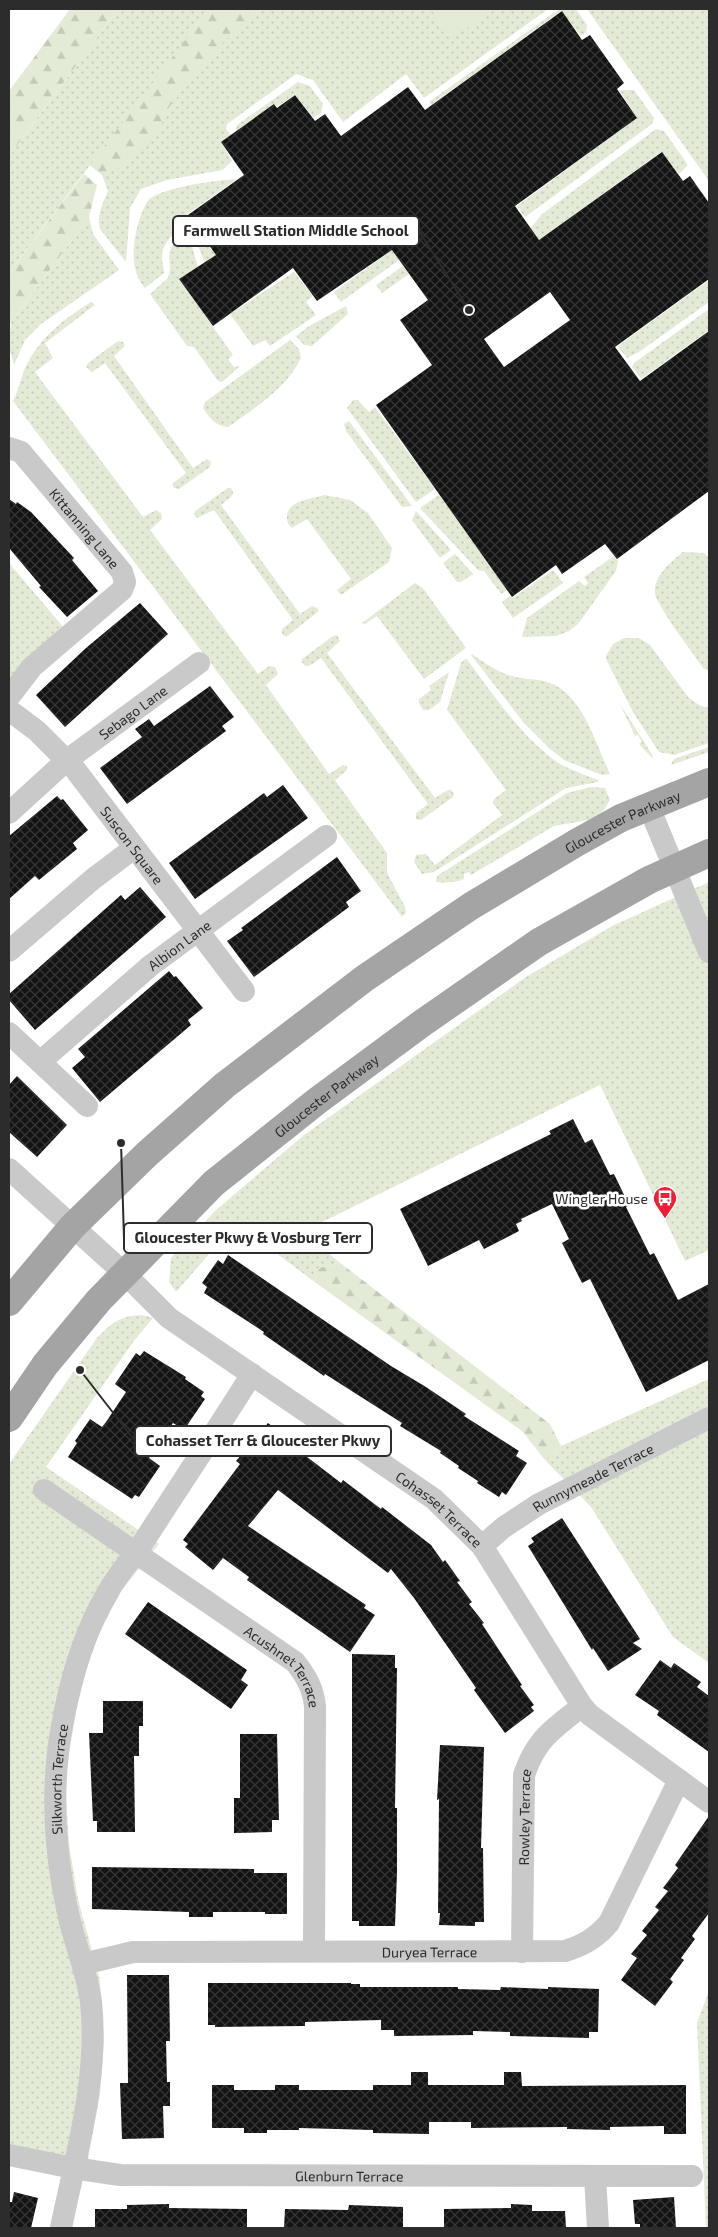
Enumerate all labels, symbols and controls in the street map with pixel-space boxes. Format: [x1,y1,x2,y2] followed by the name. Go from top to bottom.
[173,216,419,246] callout: Farmwell Station Middle School
[183,221,409,239] text: Farmwell Station Middle School
[46,484,124,572] street label: Kittanning Lane
[95,681,170,742] street label: Sebago Lane
[561,786,683,856] street label: Gloucester Parkway
[98,803,168,887] street label: Suscon Square
[144,916,214,973] street label: Albion Lane
[270,1050,382,1140] street label: Gloucester Parkway
[652,1185,678,1219] bus stop icon: Wingler House
[555,1190,648,1207] place label: Wingler House
[124,1223,372,1253] callout: Gloucester Pkwy & Vosburg Terr
[135,1228,362,1247] text: Gloucester Pkwy & Vosburg Terr
[135,1426,391,1456] callout: Cohasset Terr & Gloucester Pkwy
[146,1431,381,1450] text: Cohasset Terr & Gloucester Pkwy
[529,1439,656,1515] street label: Runnymeade Terrace
[393,1467,486,1550] street label: Cohasset Terrace
[241,1621,324,1709] street label: Acushnet Terrace
[47,1722,71,1835] street label: Silkworth Terrace
[514,1766,534,1866] street label: Rowley Terrace
[382,1943,477,1960] street label: Duryea Terrace
[295,2167,403,2184] street label: Glenburn Terrace

